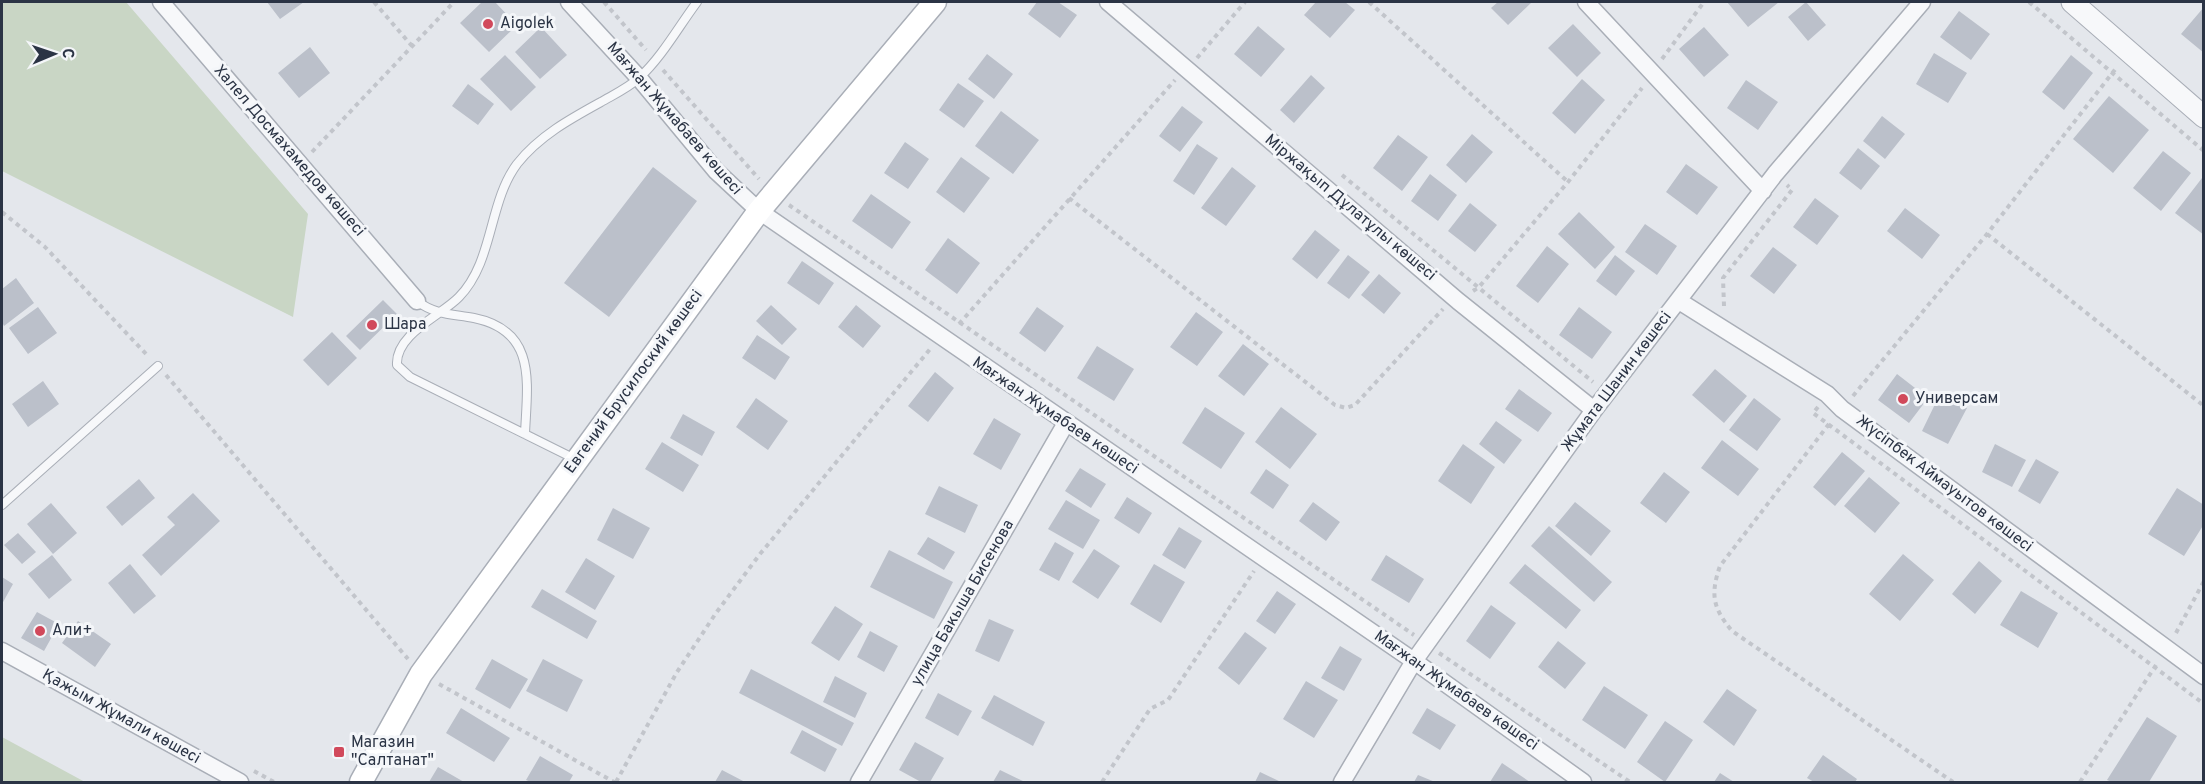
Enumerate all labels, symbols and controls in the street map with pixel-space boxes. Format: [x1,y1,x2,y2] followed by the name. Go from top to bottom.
[500,14,554,34] place label: Aigolek
[481,17,495,31] marker: Aigolek
[24,24,84,84] north arrow
[602,38,746,200] street label: Мағжан Жұмабаев көшесі
[57,48,77,59] text: С
[209,61,369,241] street label: Халел Досмахамедов көшесі
[1260,130,1440,286] street label: Міржақып Дұлатұлы көшесі
[561,286,707,478] street label: Евгений Брусилоский көшесі
[1558,308,1676,456] street label: Жұмата Шанин көшесі
[384,315,426,335] place label: Шара
[365,318,379,332] marker: Шара
[968,353,1142,479] street label: Мағжан Жұмабаев көшесі
[1915,389,1998,409] place label: Универсам
[1896,392,1910,406] marker: Универсам
[1852,411,2036,557] street label: Жүсіпбек Аймауытов көшесі
[907,516,1019,690] street label: улица Бакыша Бисенова
[52,621,92,641] place label: Али+
[33,624,47,638] marker: Али+
[1370,627,1542,755] street label: Мағжан Жұмабаев көшесі
[38,665,204,769] street label: Қажым Жұмали көшесі
[351,733,434,771] place label: Магазин "Салтанат"
[332,745,346,759] marker: Магазин "Салтанат"

